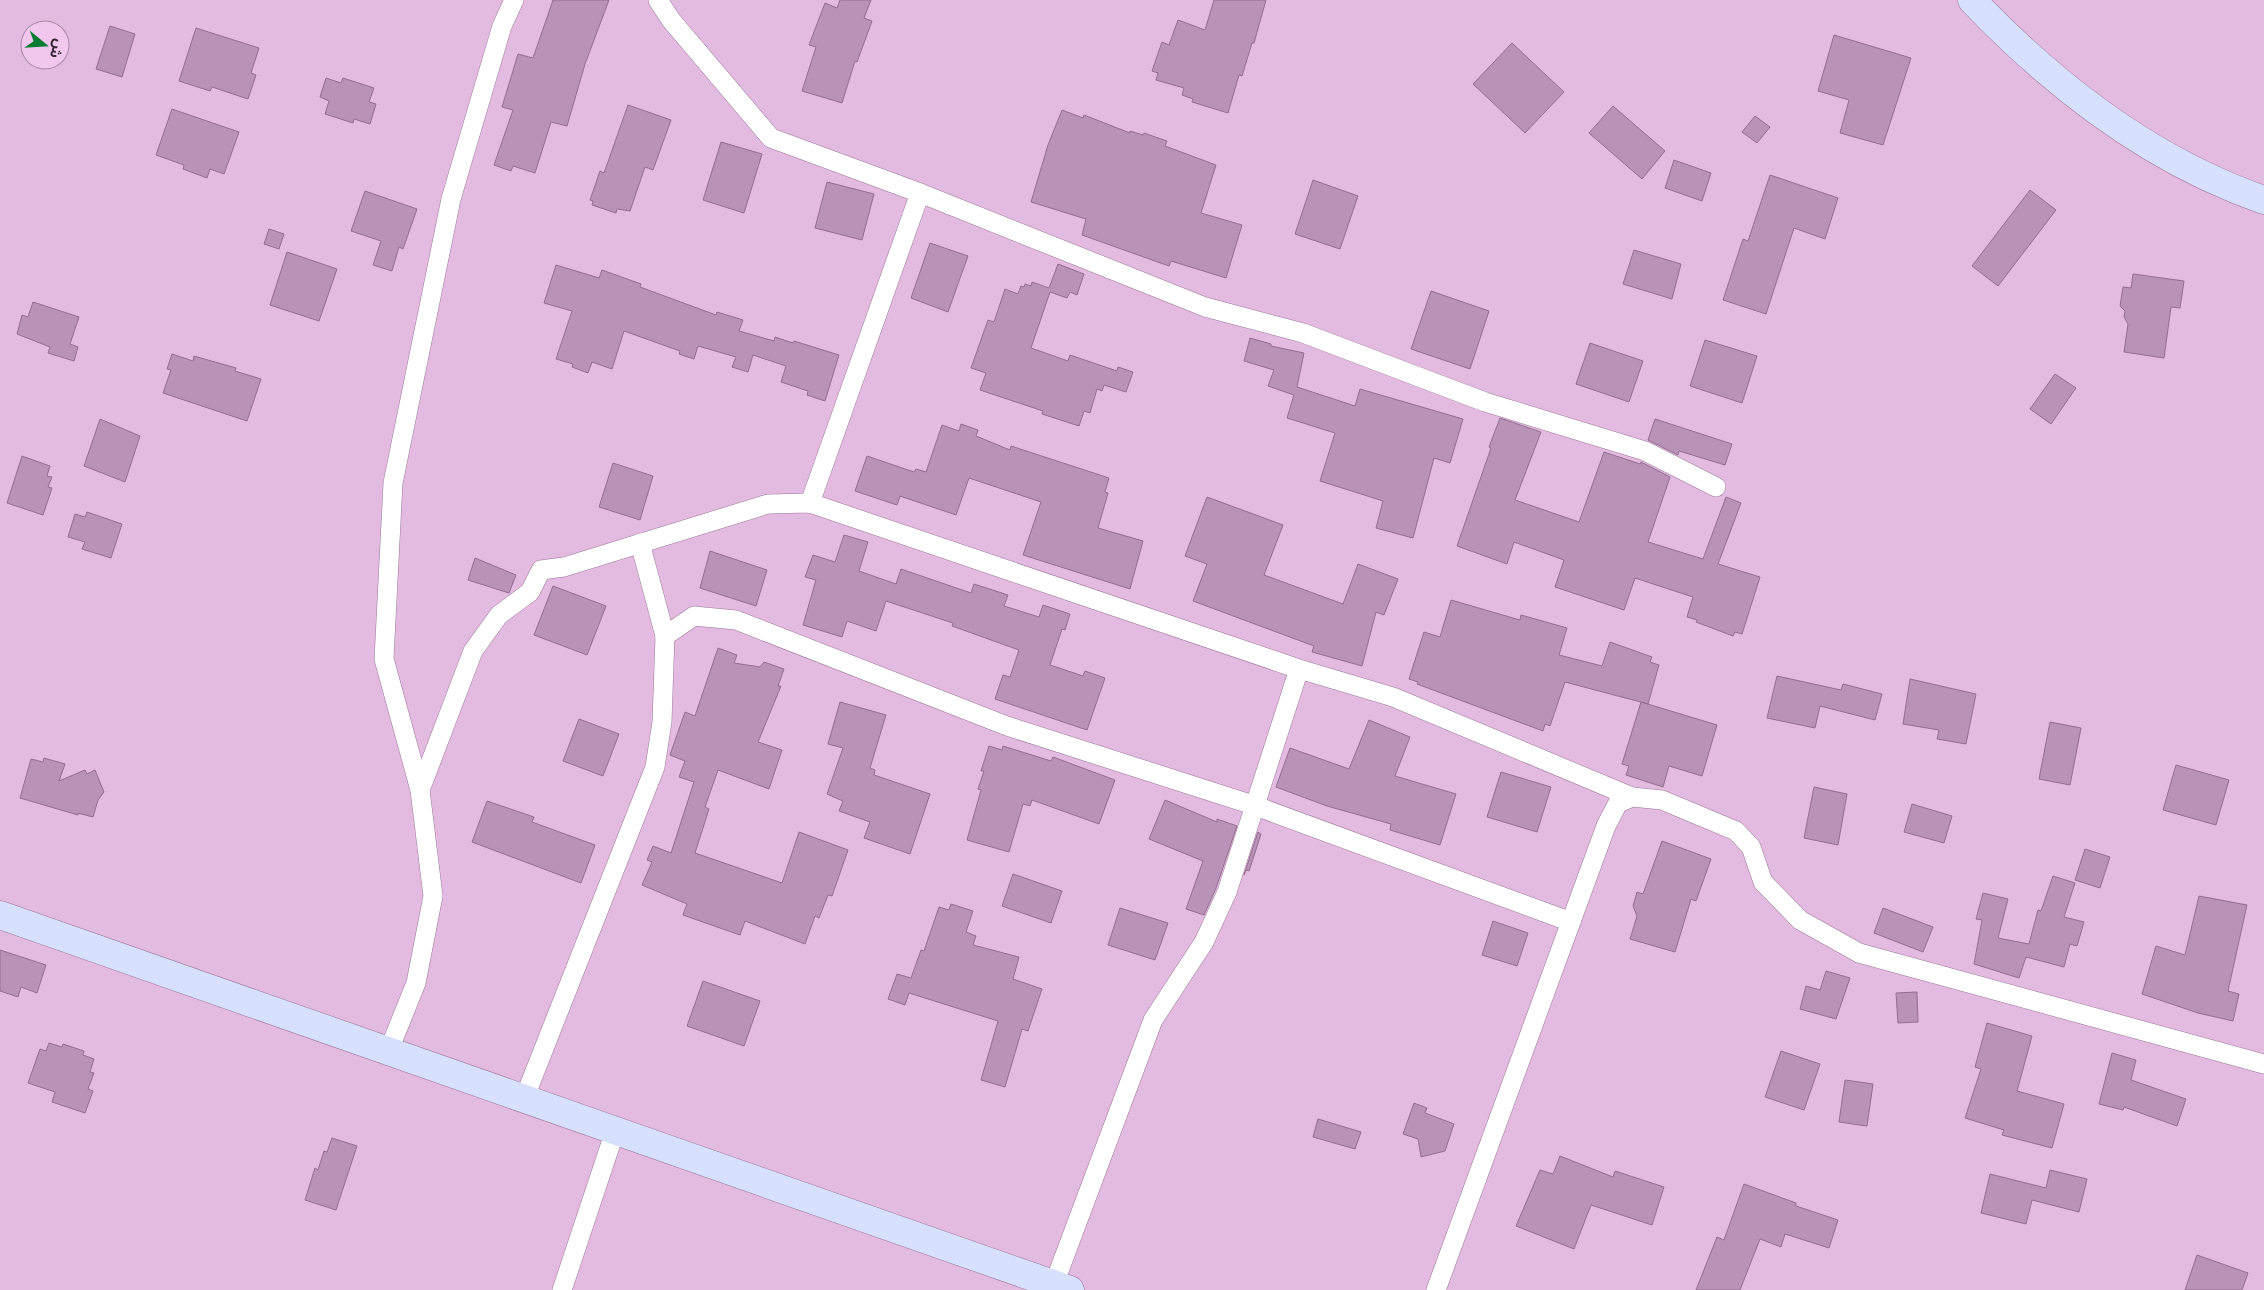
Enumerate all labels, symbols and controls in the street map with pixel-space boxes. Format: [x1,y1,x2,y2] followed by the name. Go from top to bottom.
[20,20,70,70] north arrow
[46,37,68,61] text: ش

